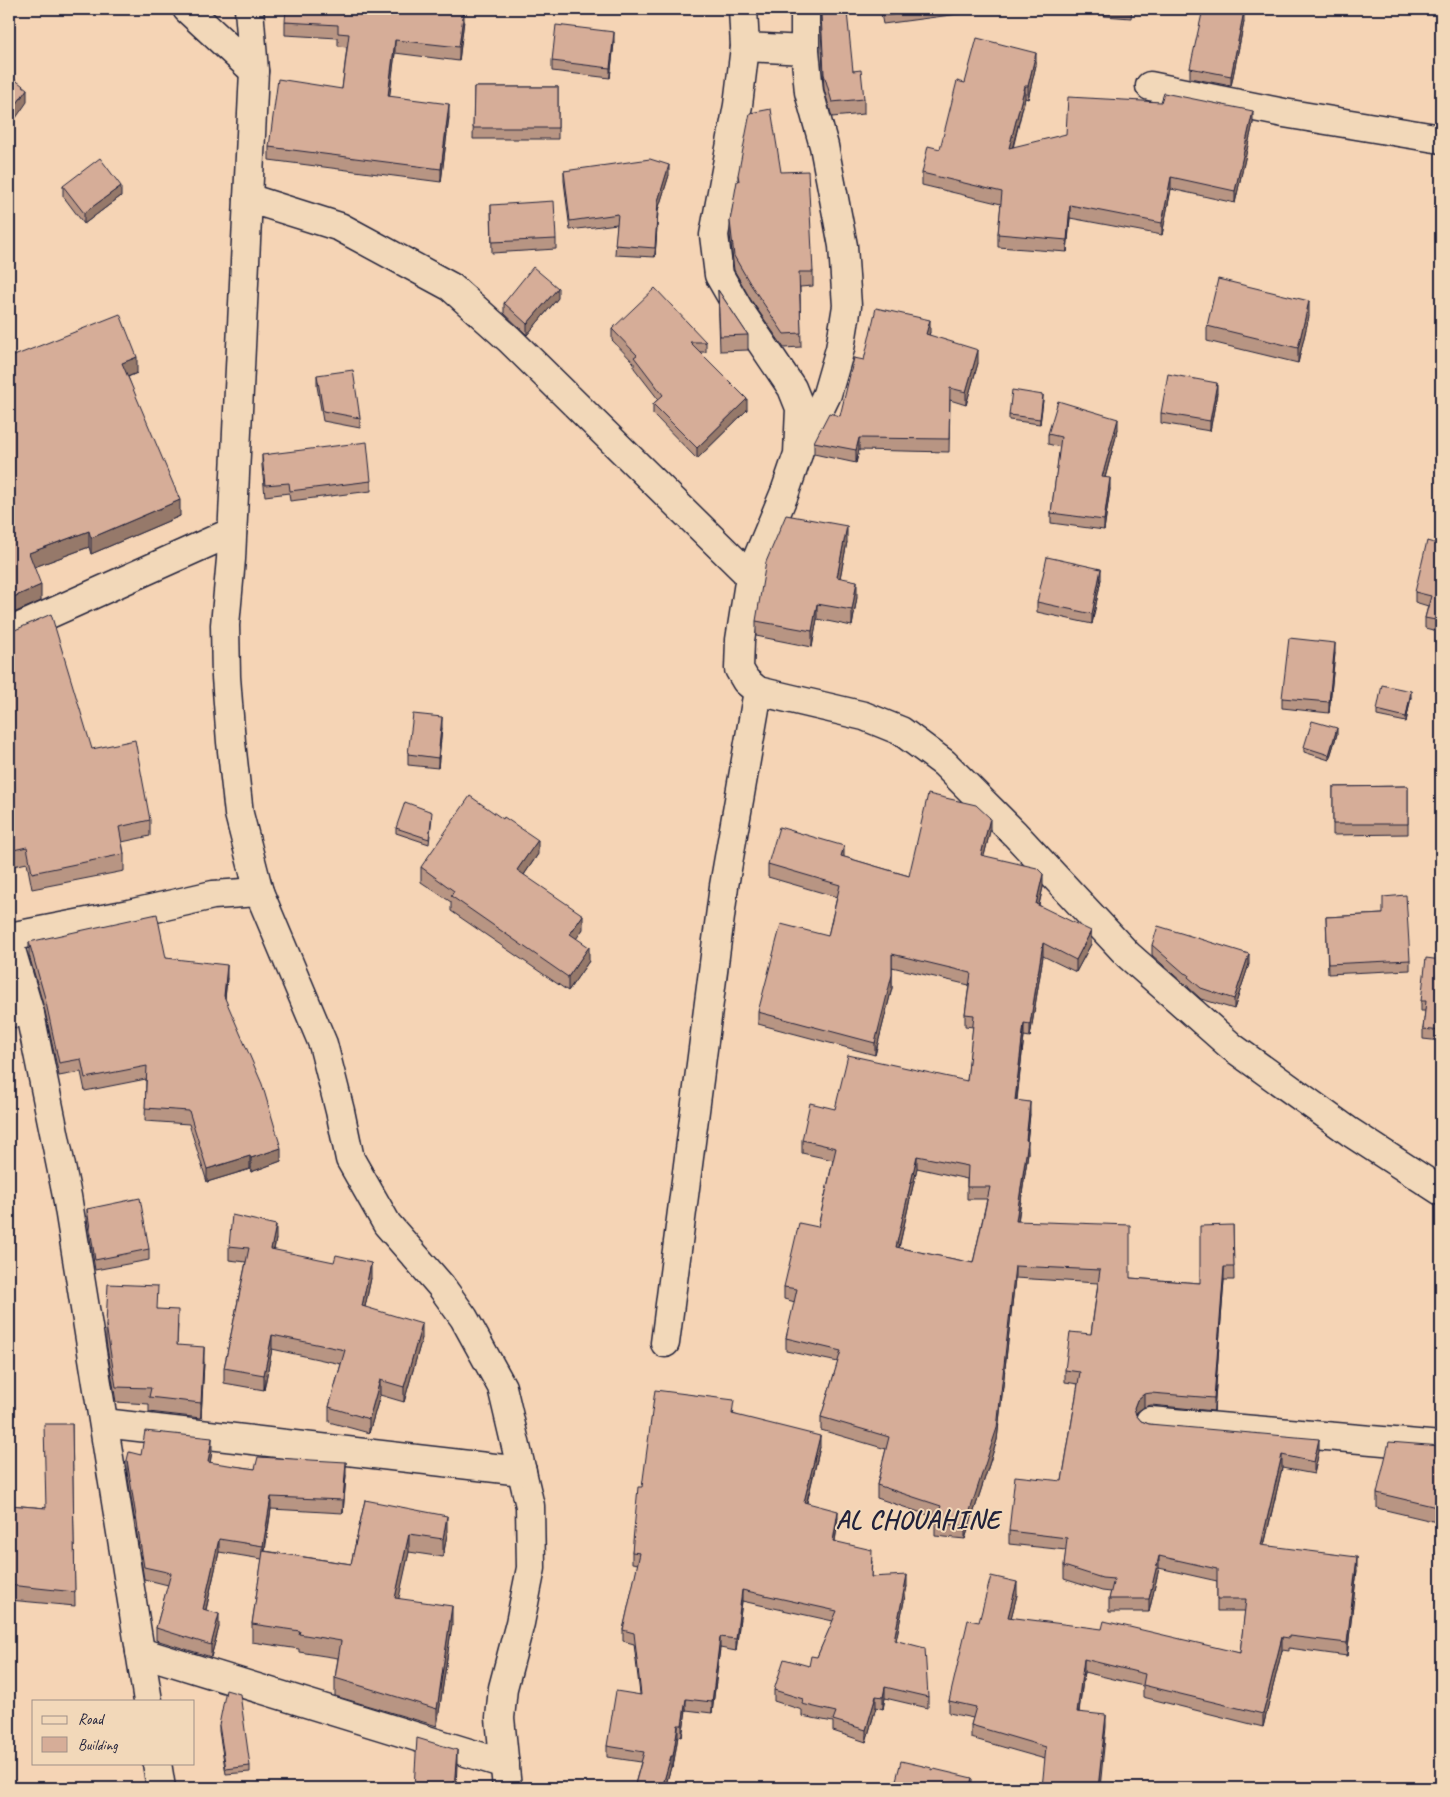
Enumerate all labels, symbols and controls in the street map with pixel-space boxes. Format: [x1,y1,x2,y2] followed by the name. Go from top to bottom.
[836,1503,1003,1536] district label: AL CHOUAHINE
[32,1700,195,1764] legend
[78,1710,105,1729] text: Road
[78,1736,118,1755] text: Building

